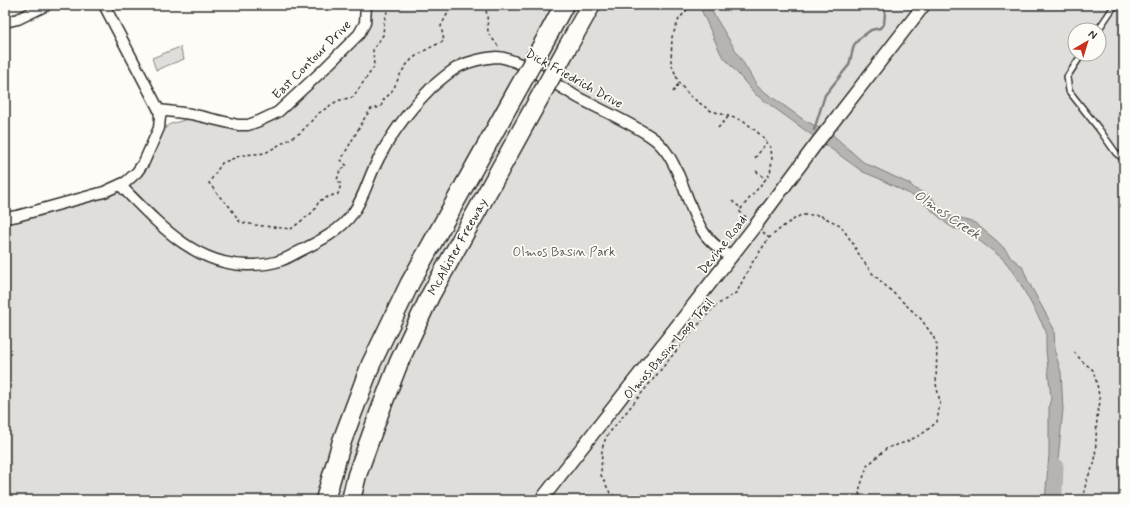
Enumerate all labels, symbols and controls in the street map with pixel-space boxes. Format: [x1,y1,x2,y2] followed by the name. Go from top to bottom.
[269,17,355,103] street label: East Contour Drive
[1067,22,1107,62] north arrow
[1085,27,1100,43] text: N
[522,45,626,113] street label: Dick Friedrich Drive
[910,186,984,244] water label: Olmos Creek
[424,195,492,299] street label: McAllister Freeway
[695,212,751,278] street label: Devine Road
[513,244,616,261] park label: Olmos Basin Park
[620,295,718,403] street label: Olmos Basin Loop Trail

